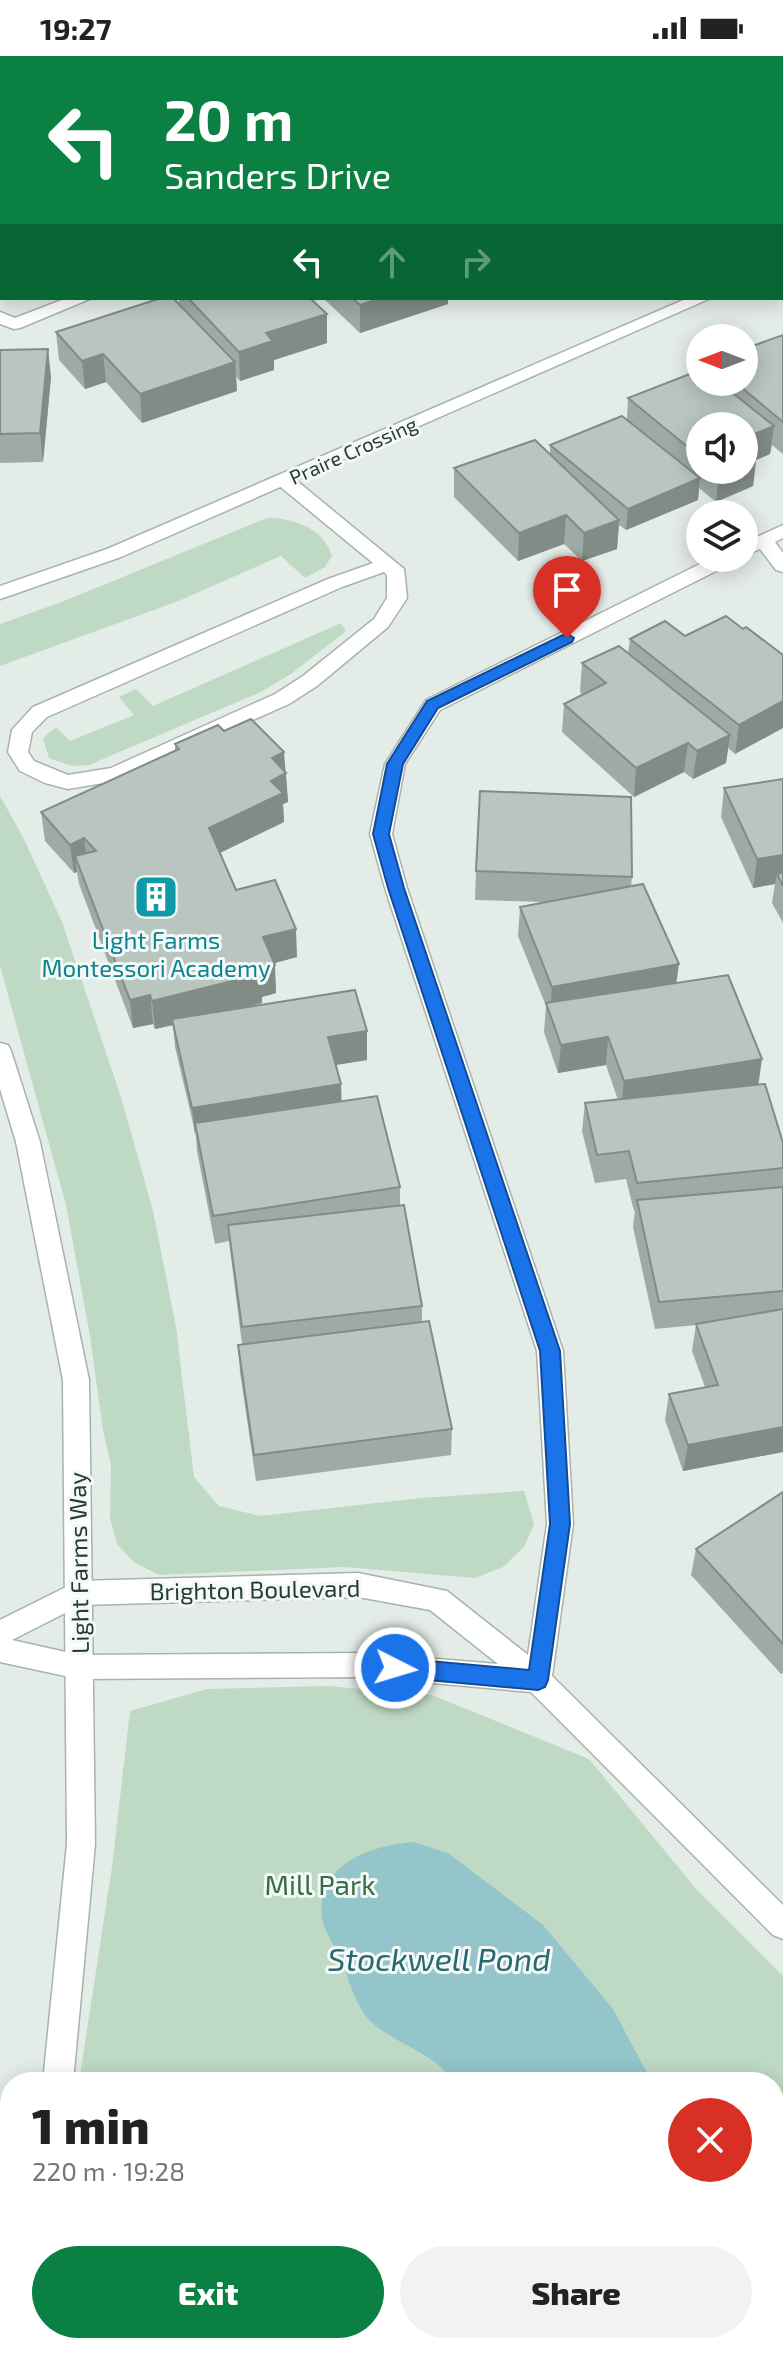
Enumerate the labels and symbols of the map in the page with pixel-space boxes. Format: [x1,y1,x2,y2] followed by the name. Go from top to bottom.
[686,324,758,396] north arrow
[285,411,421,489] street label: Praire Crossing
[533,556,601,638] pin
[132,873,180,921] building icon: Light Farms Montessori Academy
[41,925,271,982] place label: Light Farms Montessori Academy
[62,1472,94,1654] street label: Light Farms Way
[149,1573,361,1605] street label: Brighton Boulevard
[353,1626,437,1710] position arrow
[265,1867,375,1901] park label: Mill Park
[327,1939,551,1977] water label: Stockwell Pond

